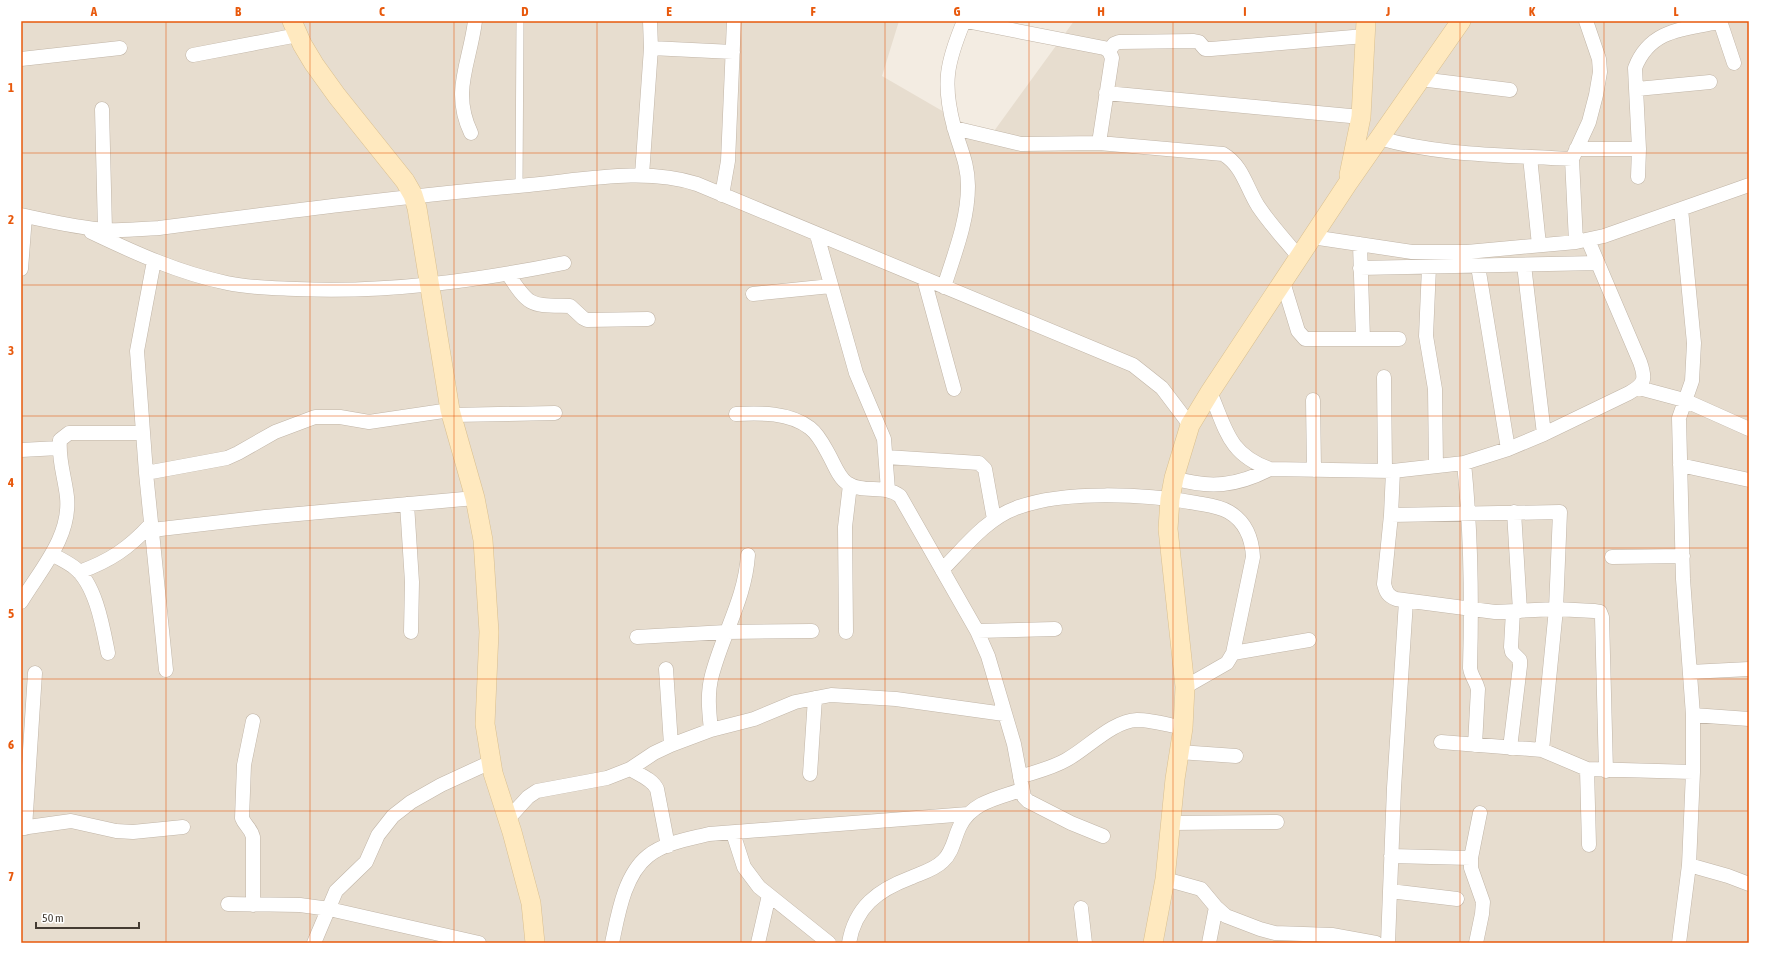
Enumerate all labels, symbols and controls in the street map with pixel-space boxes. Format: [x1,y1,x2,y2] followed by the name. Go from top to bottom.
[90,4,98,19] text: A
[235,4,242,19] text: B
[379,4,385,19] text: C
[521,4,529,19] text: D
[666,4,672,19] text: E
[810,4,816,19] text: F
[954,4,961,19] text: G
[1097,4,1105,19] text: H
[1243,4,1247,19] text: I
[1385,4,1390,19] text: J
[1529,4,1536,19] text: K
[1673,4,1679,19] text: L
[8,80,14,95] text: 1
[8,212,14,227] text: 2
[8,343,14,358] text: 3
[7,475,14,490] text: 4
[8,606,14,621] text: 5
[8,737,14,752] text: 6
[8,869,14,884] text: 7
[36,904,139,930] scale bar
[42,911,64,925] text: 50 m

